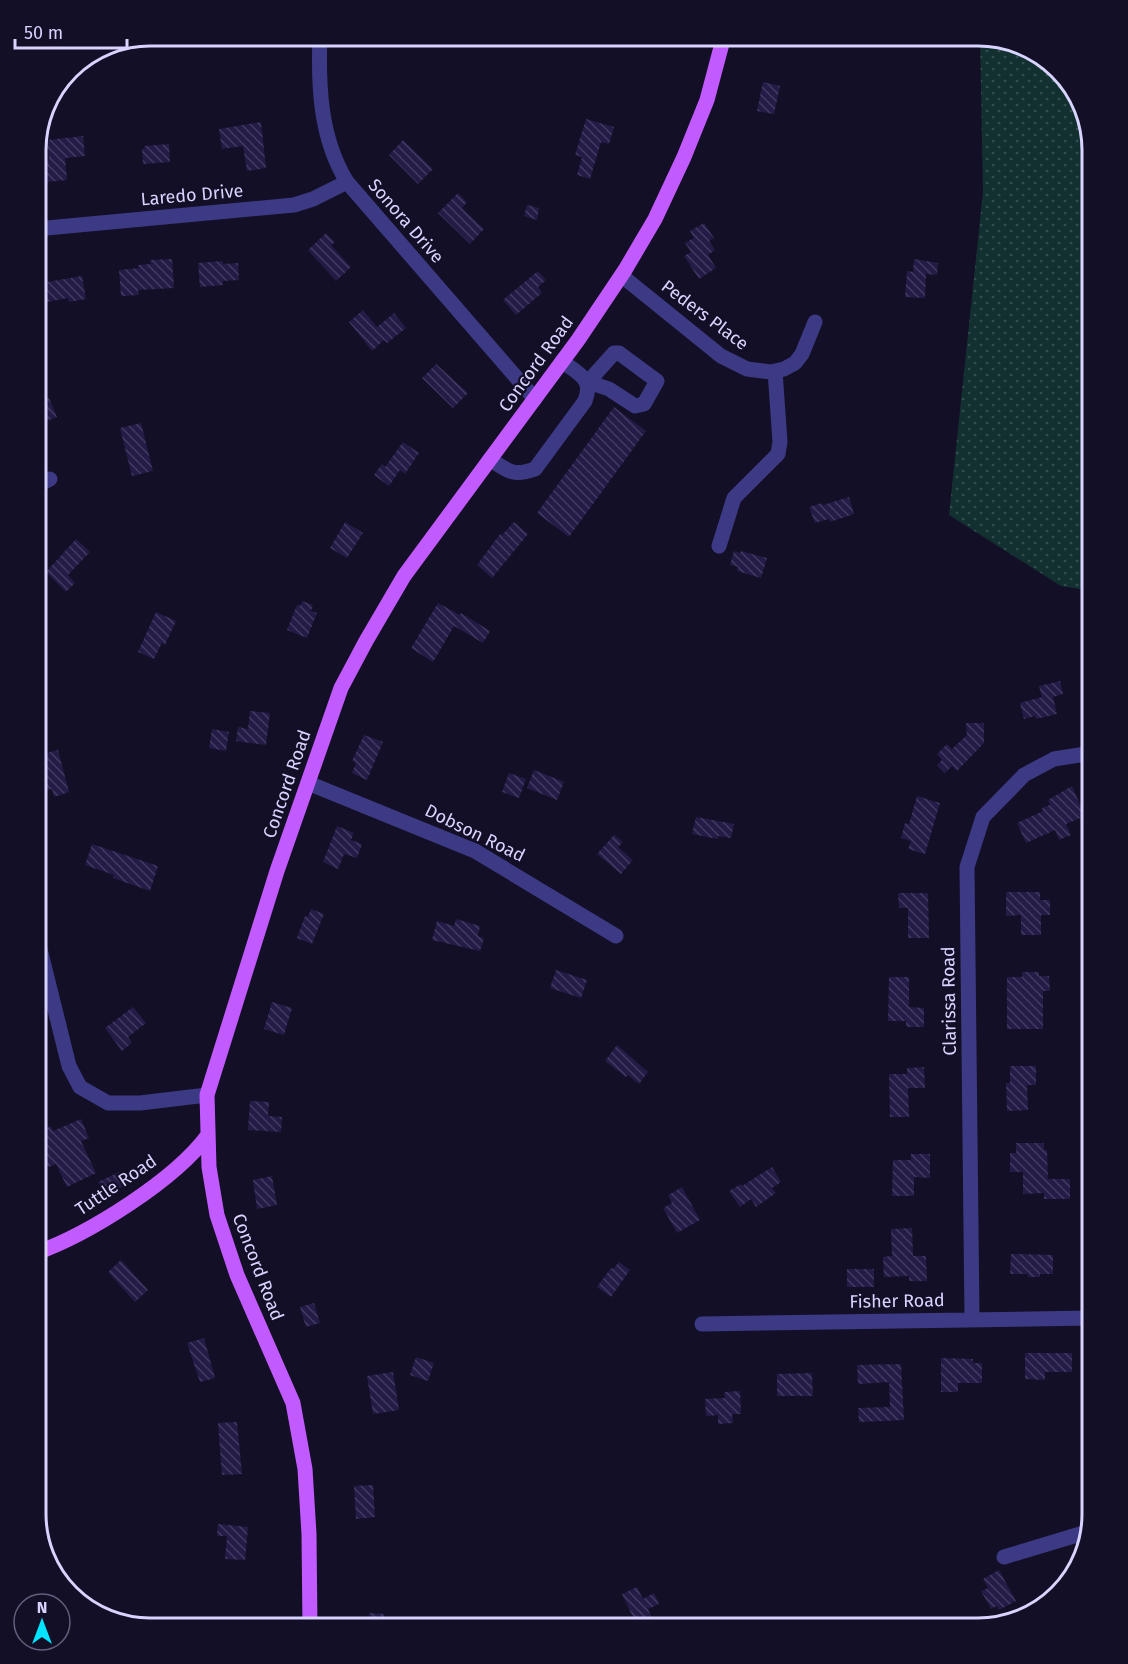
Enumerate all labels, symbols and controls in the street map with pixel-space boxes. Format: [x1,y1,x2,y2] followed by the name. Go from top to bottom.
[15,12,128,50] scale bar
[24,22,63,44] text: 50 m
[363,174,449,268] street label: Sonora Drive
[140,180,244,210] street label: Laredo Drive
[657,275,753,355] street label: Peders Place
[494,312,578,416] street label: Concord Road
[258,727,316,841] street label: Concord Road
[421,799,529,867] street label: Dobson Road
[937,946,961,1056] street label: Clarissa Road
[71,1150,161,1220] street label: Tuttle Road
[227,1210,289,1324] street label: Concord Road
[849,1289,945,1313] street label: Fisher Road
[12,1592,72,1652] north arrow
[37,1598,47,1617] text: N

